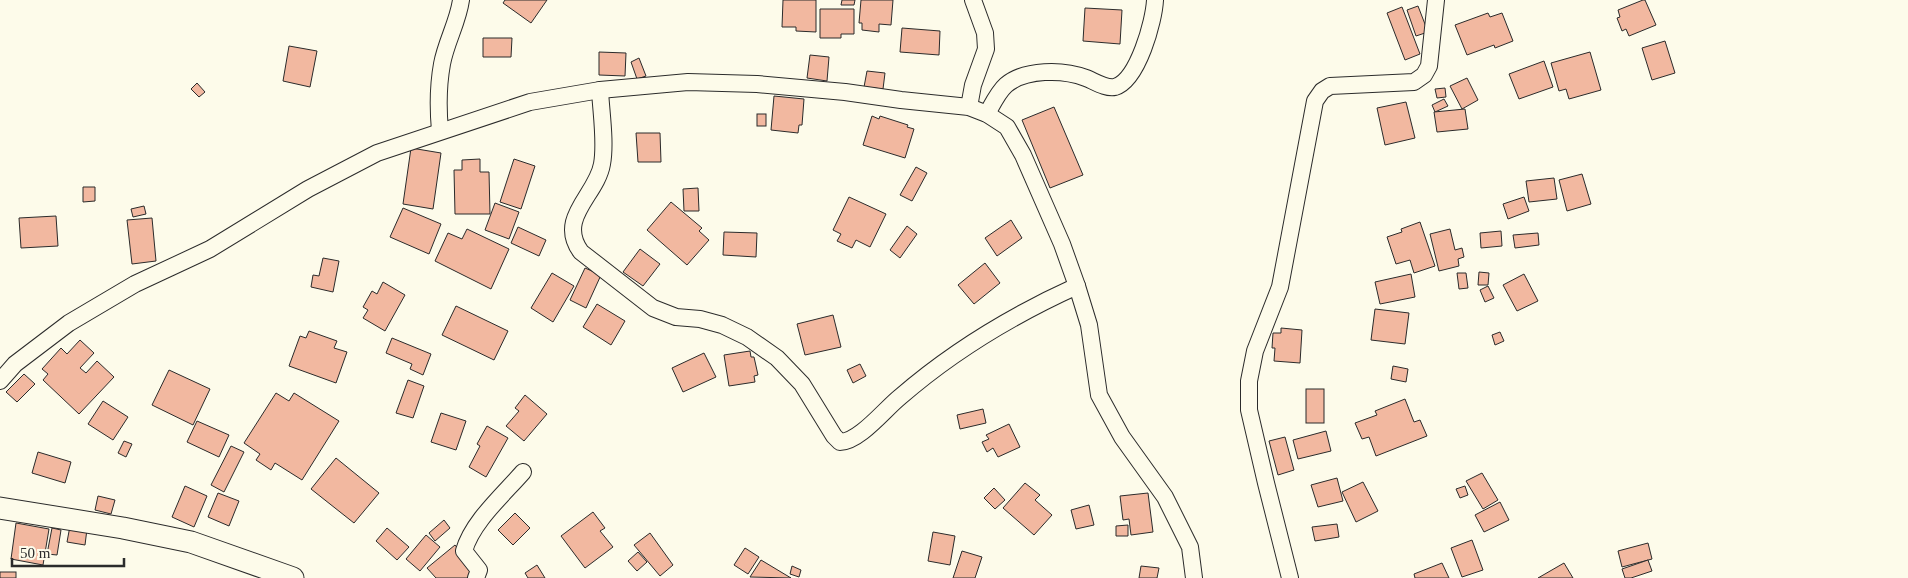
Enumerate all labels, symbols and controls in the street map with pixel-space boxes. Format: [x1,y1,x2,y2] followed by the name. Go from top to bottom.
[12,536,125,568] scale bar
[20,545,51,561] text: 50 m

